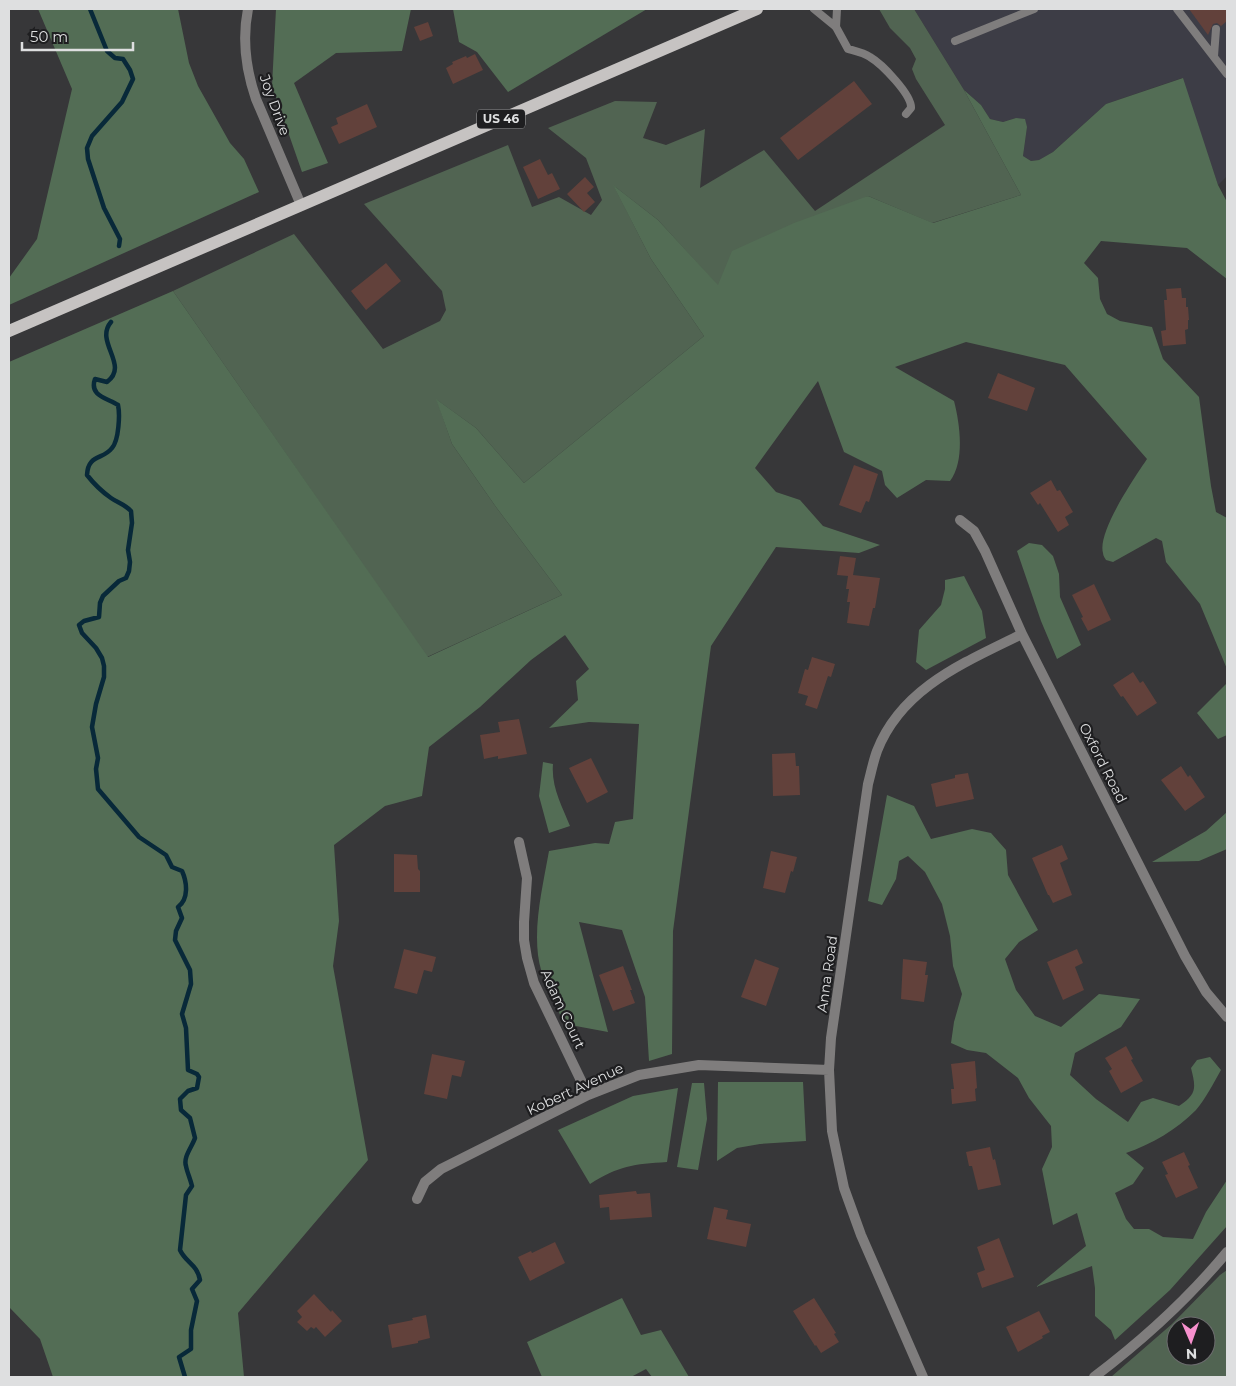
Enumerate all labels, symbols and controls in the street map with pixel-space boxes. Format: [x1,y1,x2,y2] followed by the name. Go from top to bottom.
[22,20,134,52] scale bar
[30,27,68,46] text: 50 m
[255,71,294,138] street label: Joy Drive
[477,110,525,128] road number: US 46
[1075,720,1131,806] street label: Oxford Road
[813,934,841,1014] street label: Anna Road
[537,966,589,1052] street label: Adam Court
[524,1059,626,1119] street label: Kobert Avenue
[1166,1316,1216,1366] north arrow
[1185,1345,1197,1363] text: N

